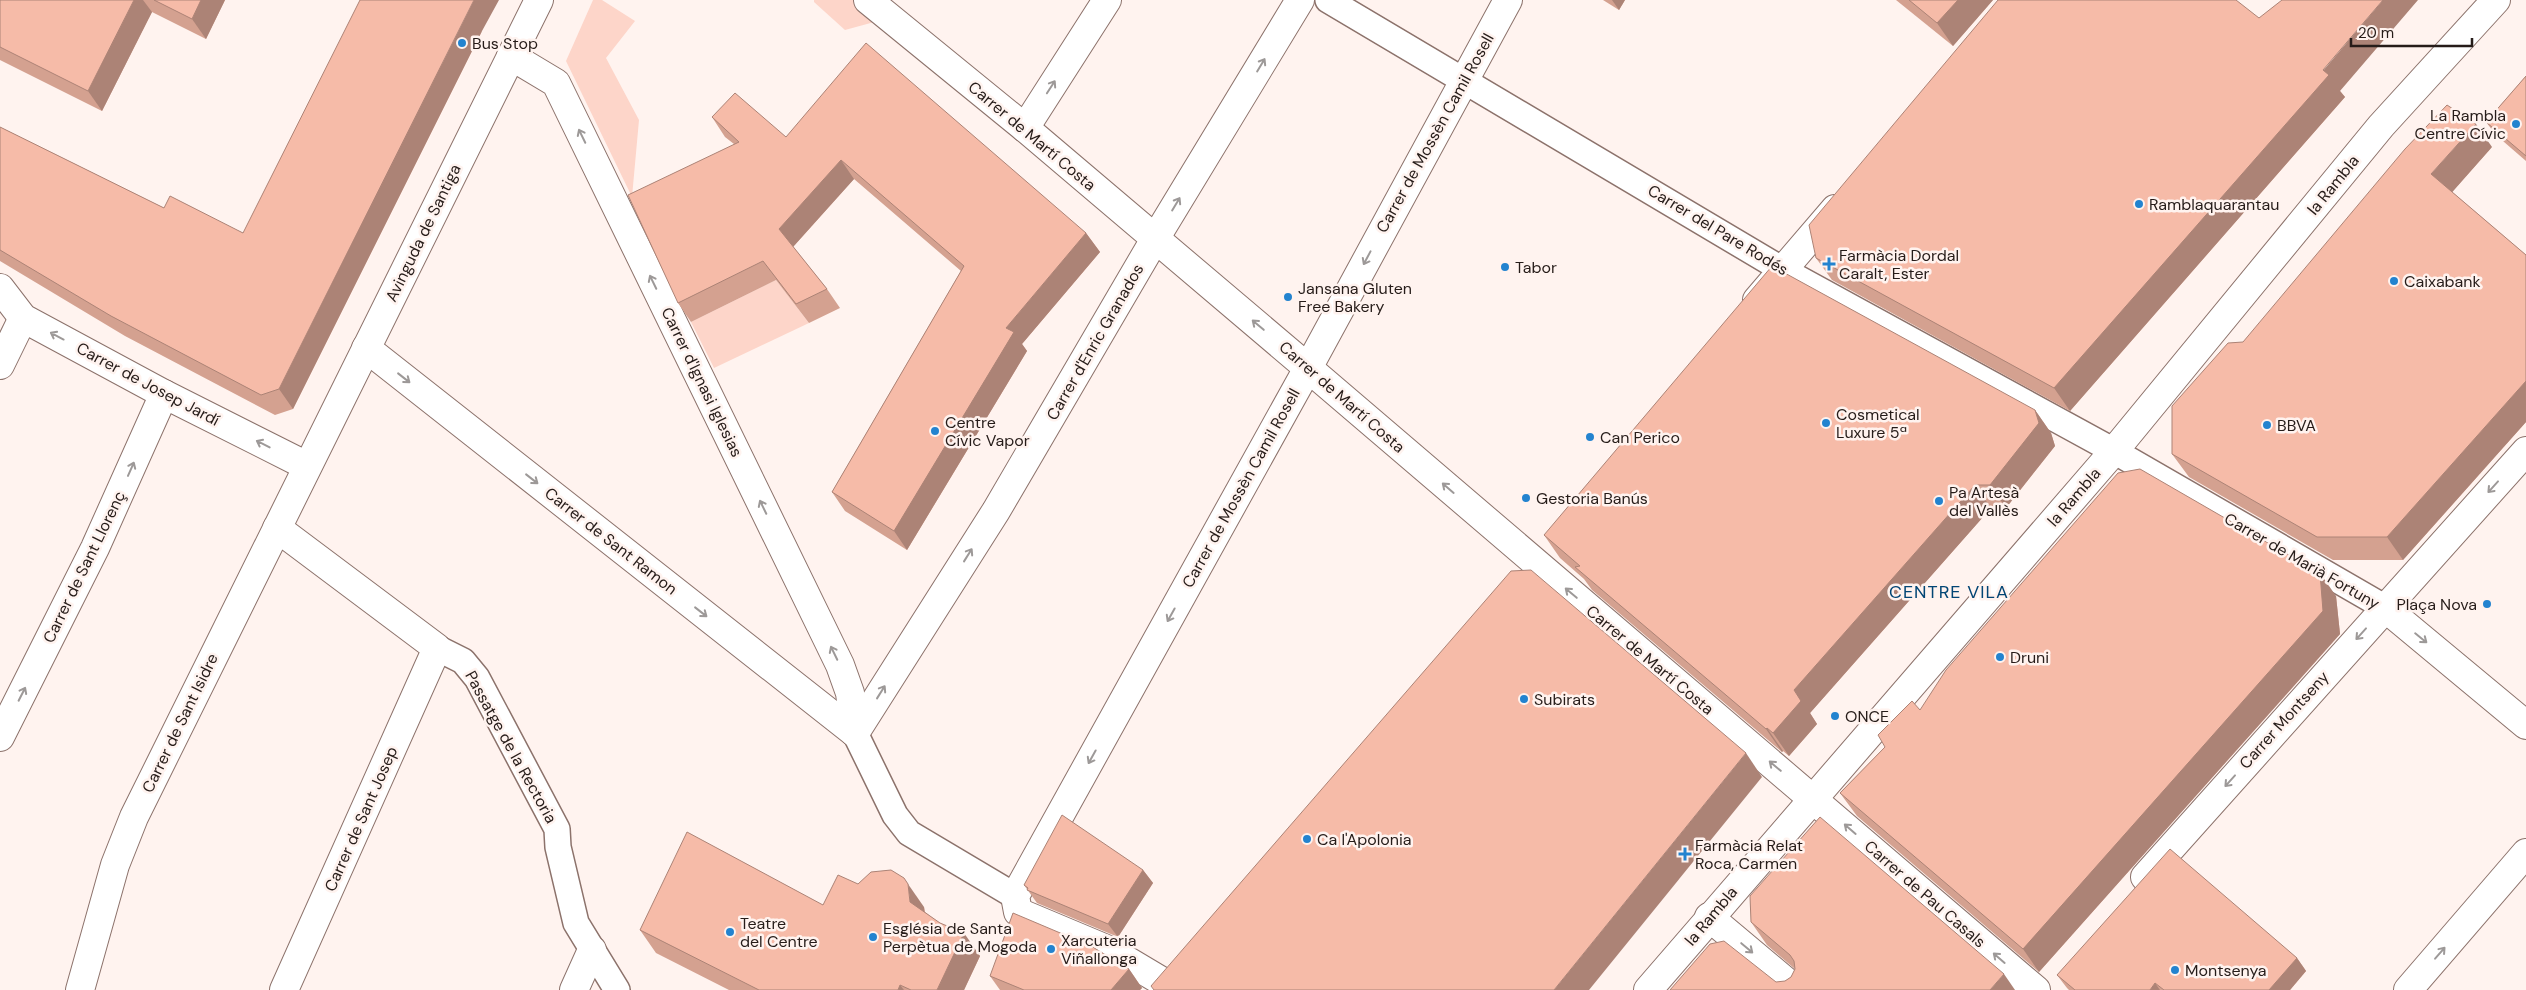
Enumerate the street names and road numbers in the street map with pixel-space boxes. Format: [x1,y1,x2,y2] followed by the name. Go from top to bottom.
[1371,30,1499,236] street label: Carrer de Mossèn Camil Rosell
[964,76,1100,196] street label: Carrer de Martí Costa
[2302,151,2364,219] street label: la Rambla
[381,161,465,305] street label: Avinguda de Santiga
[1644,180,1792,280] street label: Carrer del Pare Rodés
[1042,260,1148,424] street label: Carrer d'Enric Granados
[657,304,747,460] street label: Carrer d'Ignasi Iglesias
[73,337,224,431] street label: Carrer de Josep Jardí
[1275,337,1409,457] street label: Carrer de Martí Costa
[1177,385,1305,591] street label: Carrer de Mossèn Camil Rosell
[2043,463,2105,531] street label: la Rambla
[540,483,682,599] street label: Carrer de Sant Ramon
[38,488,130,646] street label: Carrer de Sant Llorenç
[2220,508,2384,614] street label: Carrer de Marià Fortuny
[1582,600,1718,720] street label: Carrer de Martí Costa
[137,650,223,796] street label: Carrer de Sant Isidre
[460,667,562,827] street label: Passatge de la Rectoria
[2235,667,2333,773] street label: Carrer Montseny
[320,743,402,895] street label: Carrer de Sant Josep
[1860,836,1990,952] street label: Carrer de Pau Casals
[1680,882,1742,950] street label: la Rambla

